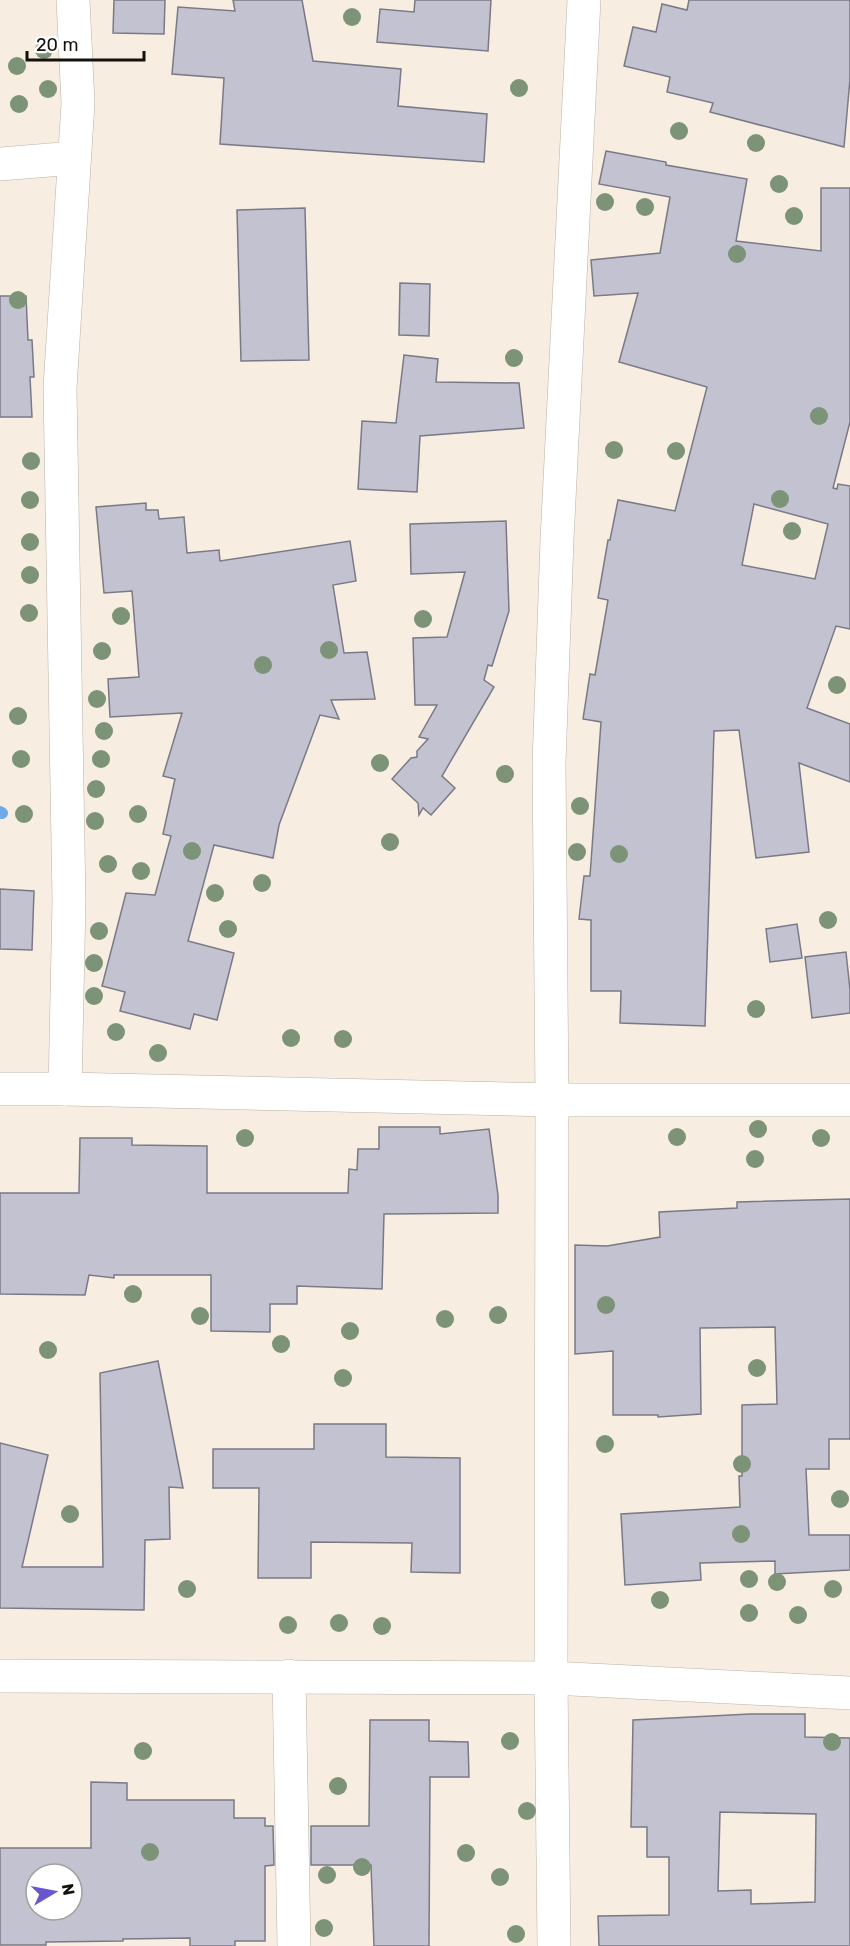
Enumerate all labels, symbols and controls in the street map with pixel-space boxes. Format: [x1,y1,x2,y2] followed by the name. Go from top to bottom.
[27,24,144,62] scale bar
[36,34,78,56] text: 20 m
[24,1862,84,1922] north arrow
[58,1882,79,1897] text: N

